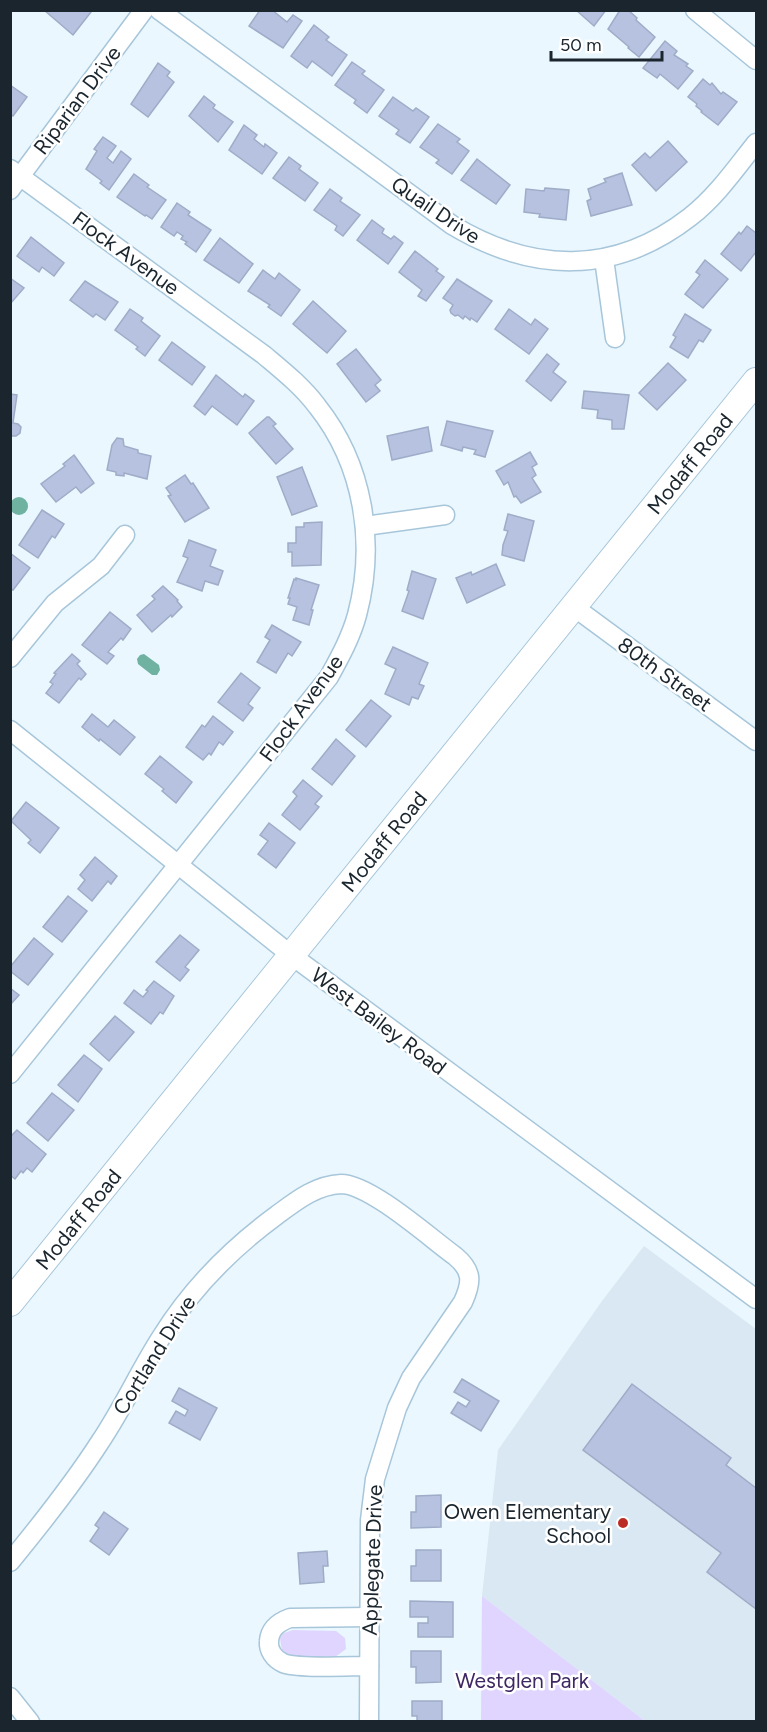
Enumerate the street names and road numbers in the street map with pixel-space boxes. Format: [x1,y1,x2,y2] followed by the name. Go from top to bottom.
[28,41,126,159] street label: Riparian Drive
[387,171,485,249] street label: Quail Drive
[68,206,184,300] street label: Flock Avenue
[641,408,737,519] street label: Modaff Road
[613,632,717,716] street label: 80th Street
[254,650,348,766] street label: Flock Avenue
[336,786,432,897] street label: Modaff Road
[307,962,451,1080] street label: West Bailey Road
[30,1164,126,1274] street label: Modaff Road
[108,1291,200,1419] street label: Cortland Drive
[357,1484,387,1636] street label: Applegate Drive

